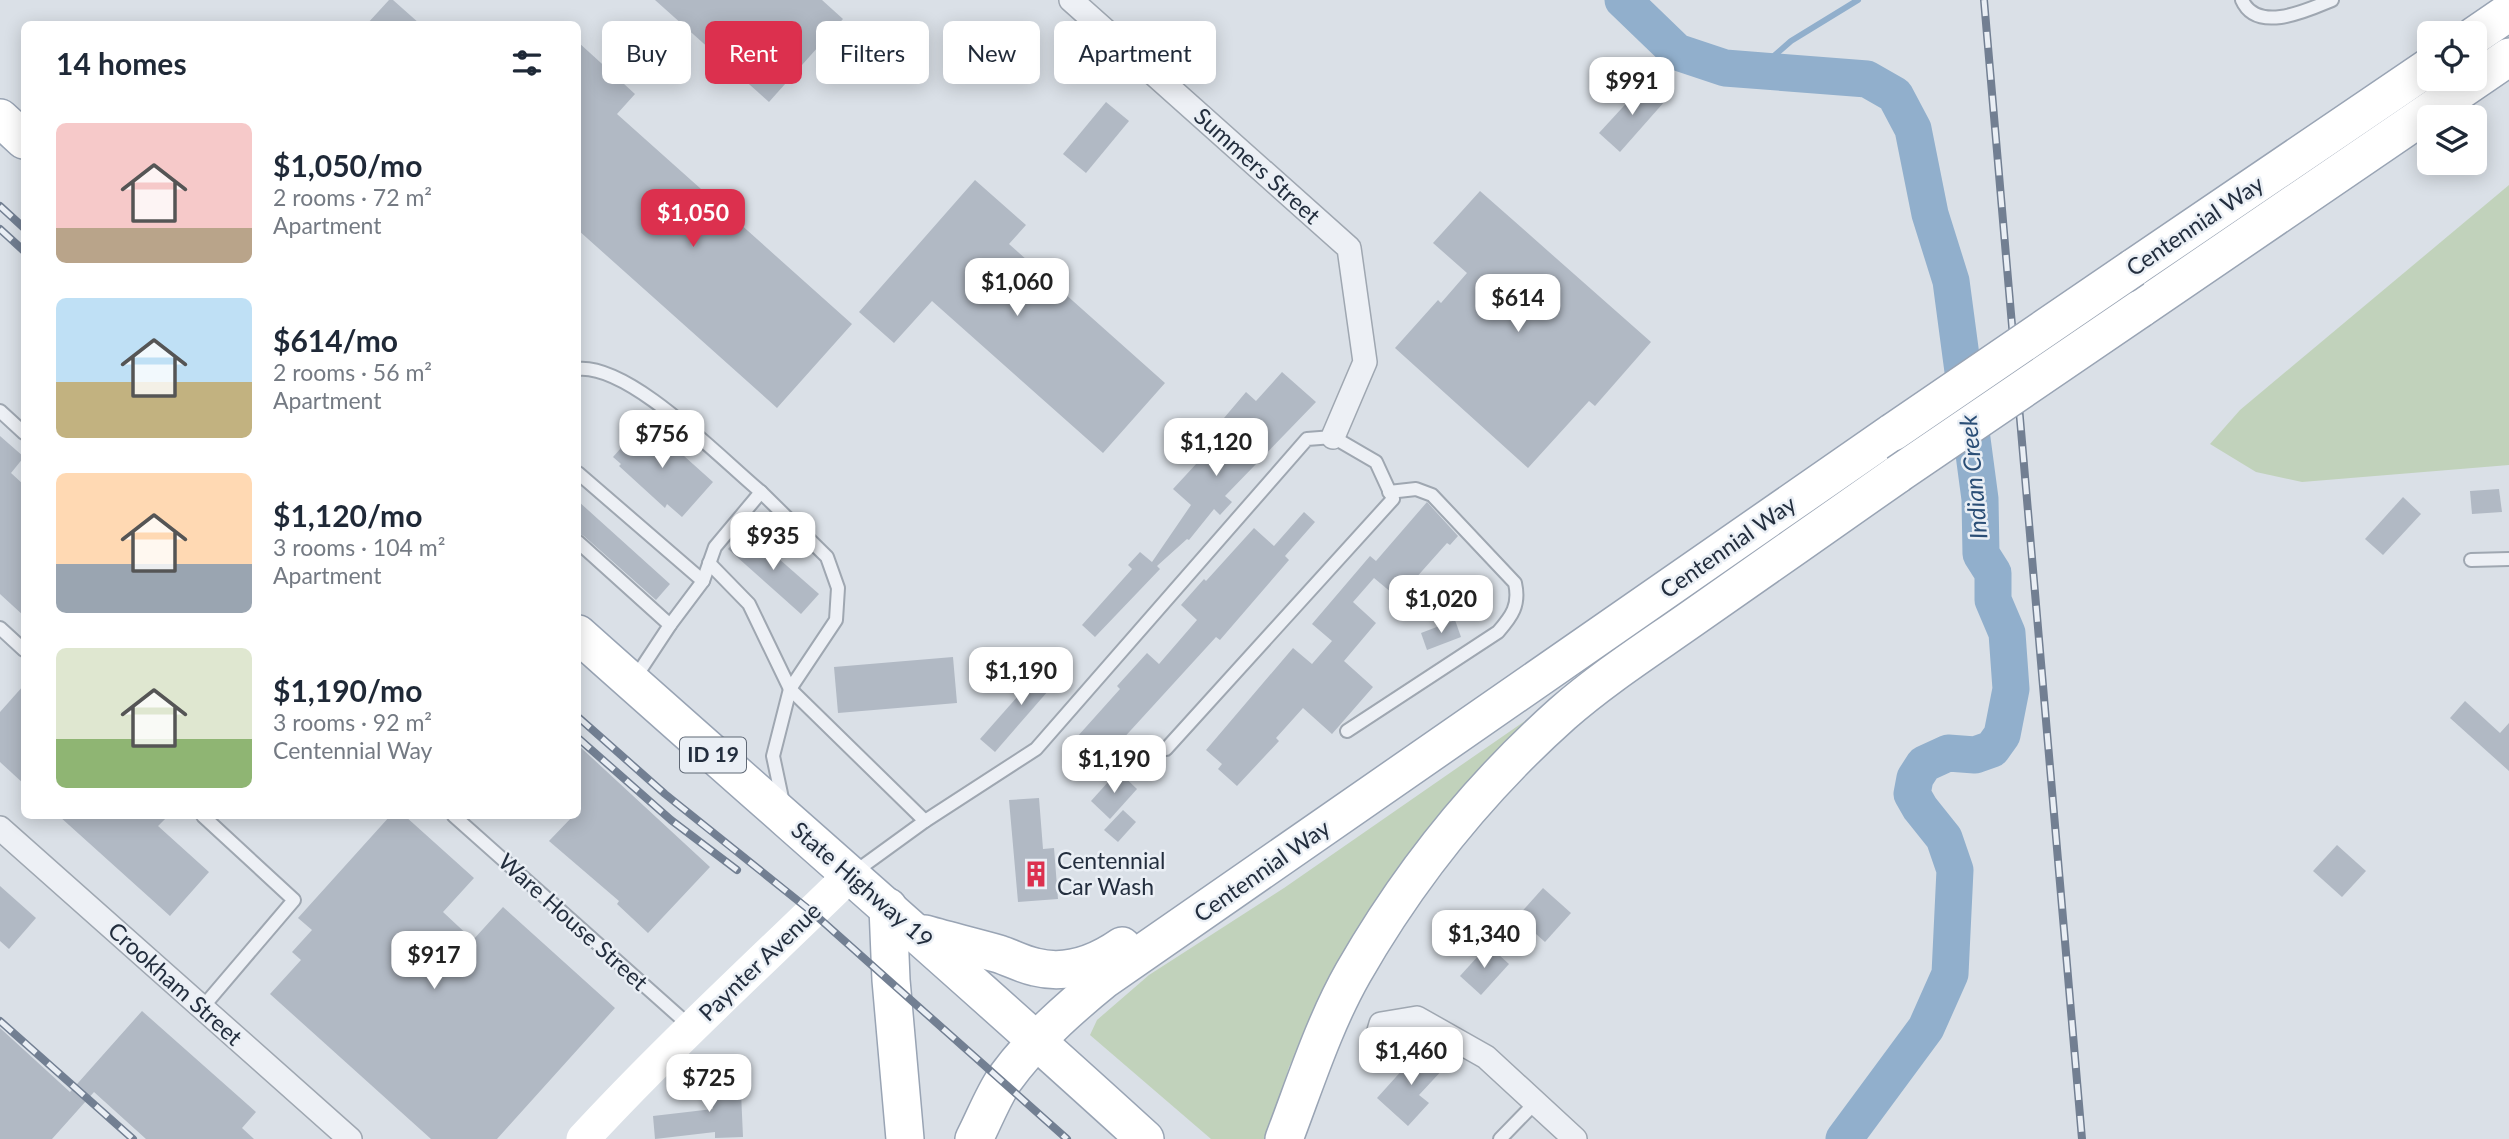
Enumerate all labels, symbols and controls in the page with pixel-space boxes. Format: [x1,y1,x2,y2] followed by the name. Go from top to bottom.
[602,21,691,84] chip: Buy
[705,21,802,84] chip: Rent
[816,21,929,84] chip: Filters
[943,21,1040,84] chip: New
[1054,21,1216,84] chip: Apartment
[2417,21,2487,175] map controls
[2417,21,2487,91] button: locate
[508,44,546,82] icon: filters
[56,45,187,81] text: 14 homes
[1591,58,1673,117] pin: $991
[1605,66,1659,94] text: $991
[1189,101,1327,230] street label: Summers Street
[2417,105,2487,175] button: layers
[273,147,422,183] text: $1,050/mo
[112,151,196,235] icon: home
[2121,169,2268,281] street label: Centennial Way
[273,183,432,211] text: 2 rooms · 72 m²
[636,190,750,249] pin: $1,050
[657,198,729,226] text: $1,050
[273,211,381,239] text: Apartment
[960,258,1074,318] pin: $1,060
[981,267,1053,295] text: $1,060
[1477,274,1559,334] pin: $614
[1491,283,1545,311] text: $614
[273,322,398,358] text: $614/mo
[112,326,196,410] icon: home
[273,358,432,386] text: 2 rooms · 56 m²
[273,386,381,414] text: Apartment
[621,410,703,470] pin: $756
[1953,413,1992,541] water label: Indian Creek
[635,419,689,447] text: $756
[1159,419,1273,478] pin: $1,120
[1180,427,1252,455] text: $1,120
[1654,489,1801,603] street label: Centennial Way
[273,497,422,533] text: $1,120/mo
[112,501,196,585] icon: home
[732,512,814,572] pin: $935
[746,521,800,549] text: $935
[273,533,445,561] text: 3 rooms · 104 m²
[273,561,381,589] text: Apartment
[1384,576,1498,635] pin: $1,020
[1405,584,1477,612] text: $1,020
[964,648,1078,707] pin: $1,190
[985,656,1057,684] text: $1,190
[273,672,422,708] text: $1,190/mo
[112,676,196,760] icon: home
[273,708,432,736] text: 3 rooms · 92 m²
[273,736,432,764] text: Centennial Way
[1057,736,1171,795] pin: $1,190
[680,738,746,772] road number: ID 19
[1078,744,1150,772] text: $1,190
[1188,813,1335,927] street label: Centennial Way
[786,815,939,953] street label: State Highway 19
[1057,846,1165,900] place label: Centennial Car Wash
[493,847,655,996] street label: Ware House Street
[1021,859,1051,889] building icon: Centennial Car Wash
[693,896,826,1026] street label: Paynter Avenue
[1427,911,1541,970] pin: $1,340
[103,916,249,1051] street label: Crookham Street
[1448,919,1520,947] text: $1,340
[393,932,475,991] pin: $917
[407,940,461,968] text: $917
[1354,1028,1468,1087] pin: $1,460
[1375,1036,1447,1064] text: $1,460
[668,1054,750,1114] pin: $725
[682,1063,736,1091] text: $725

